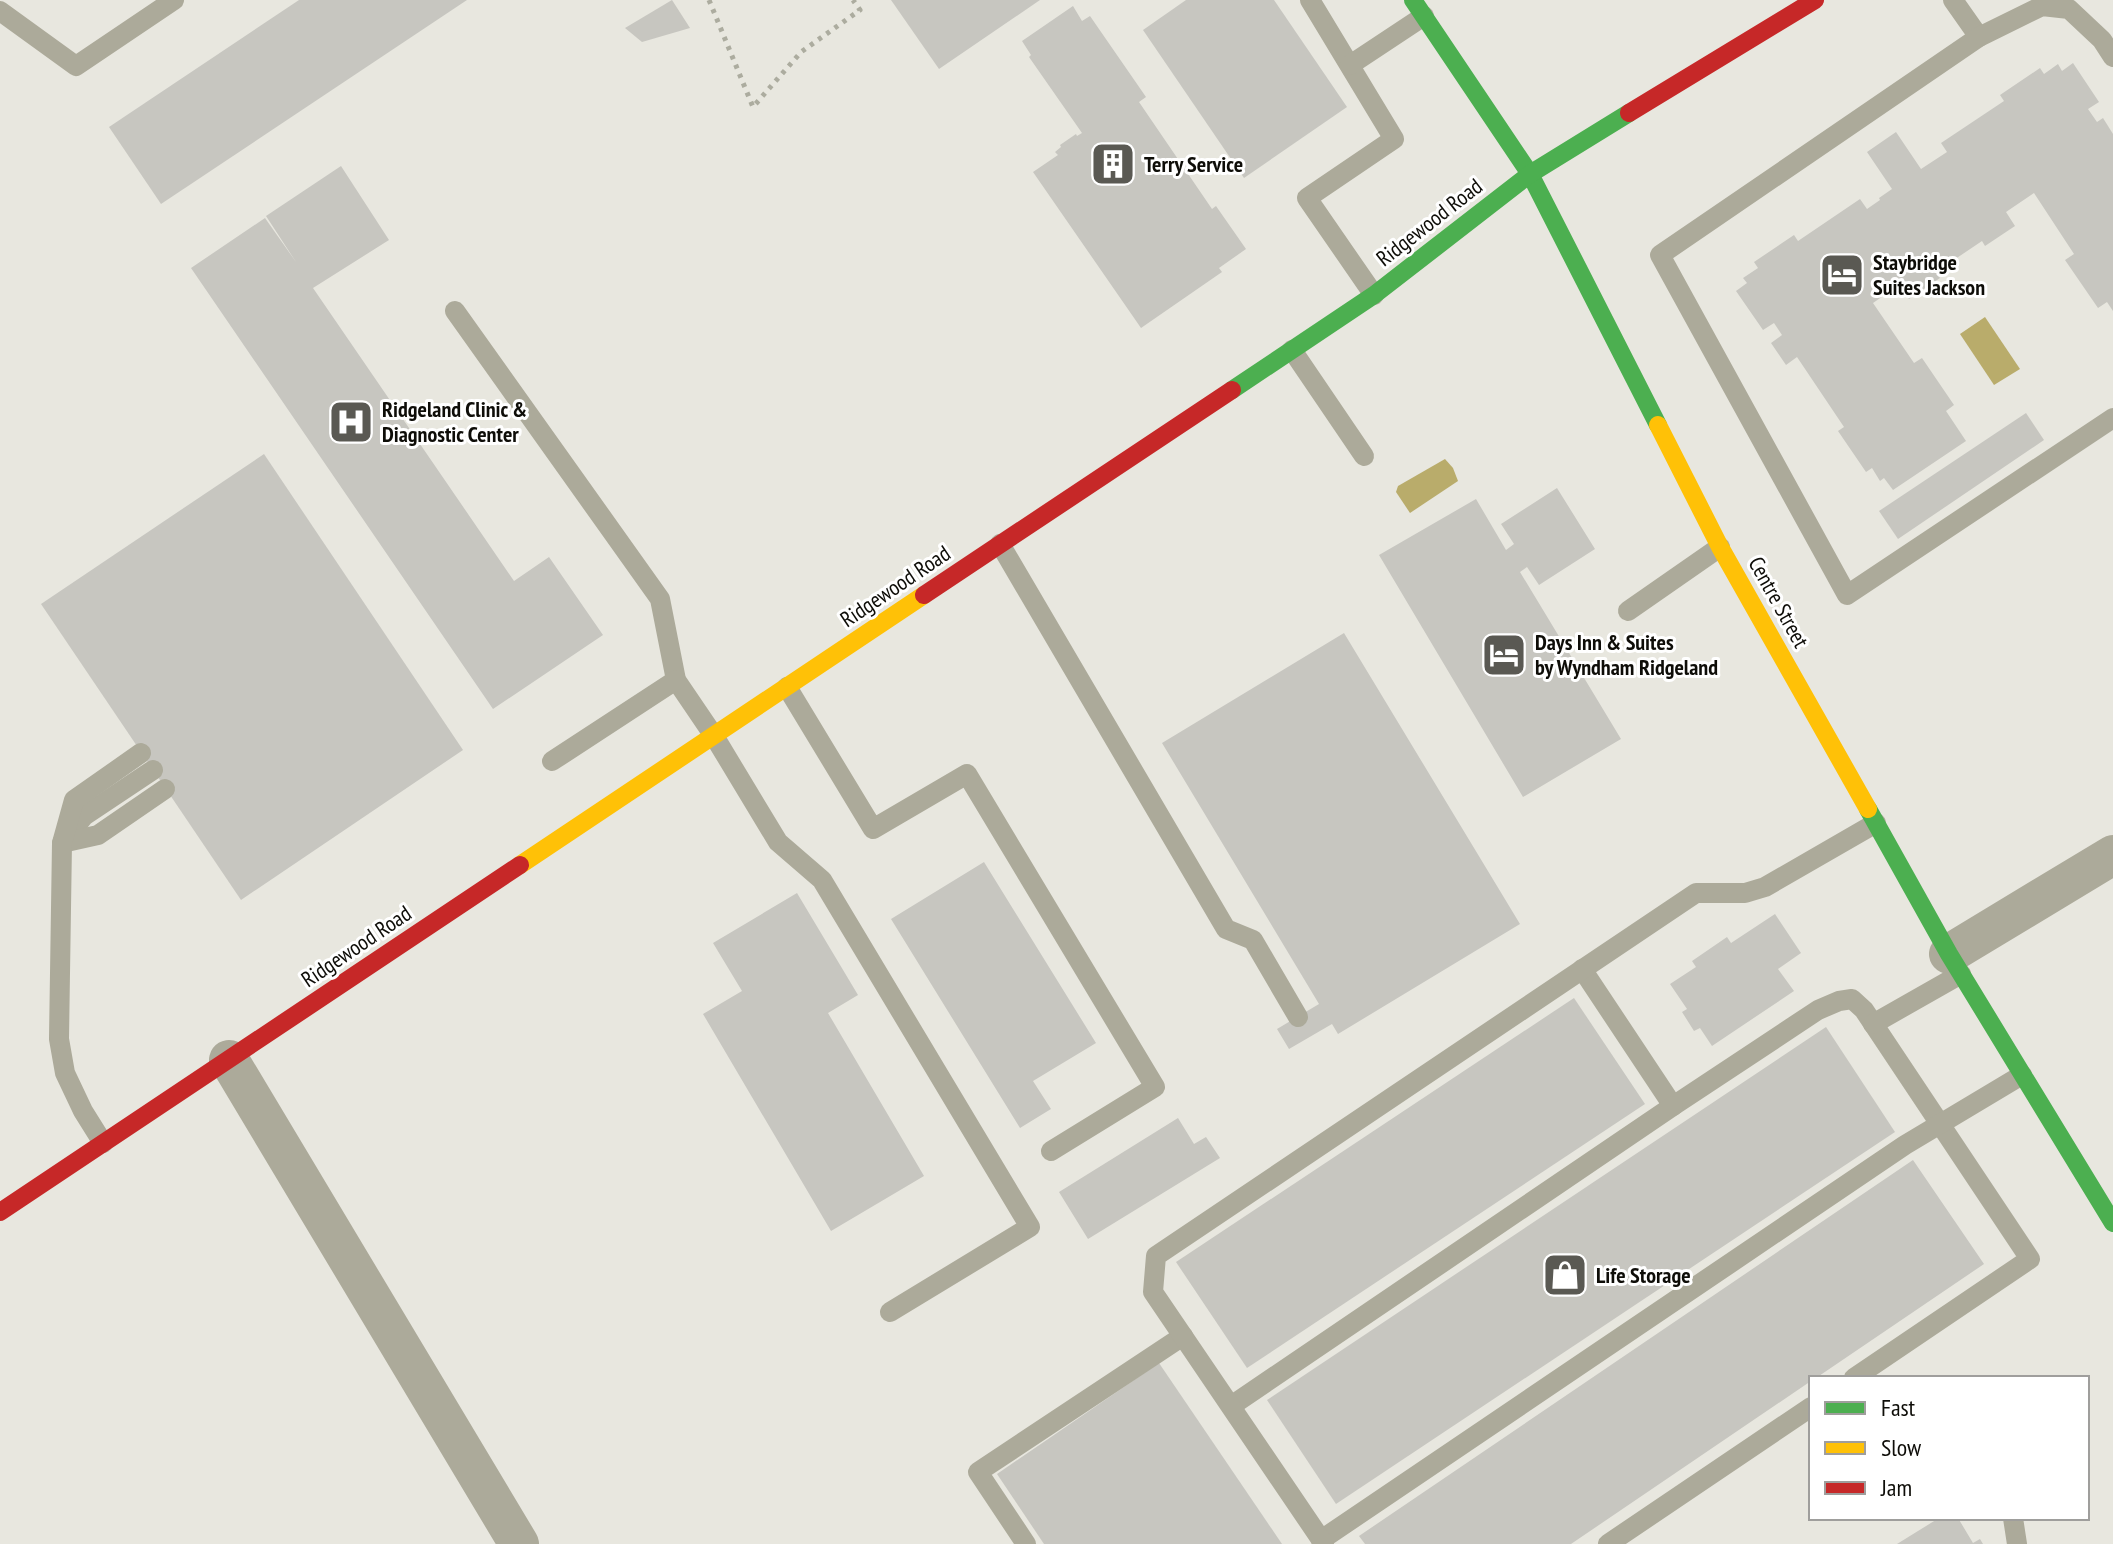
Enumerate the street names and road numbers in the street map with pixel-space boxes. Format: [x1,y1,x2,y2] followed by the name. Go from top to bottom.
[1370,172,1488,272] street label: Ridgewood Road
[835,539,955,633] street label: Ridgewood Road
[1743,552,1815,652] street label: Centre Street
[296,899,416,993] street label: Ridgewood Road

